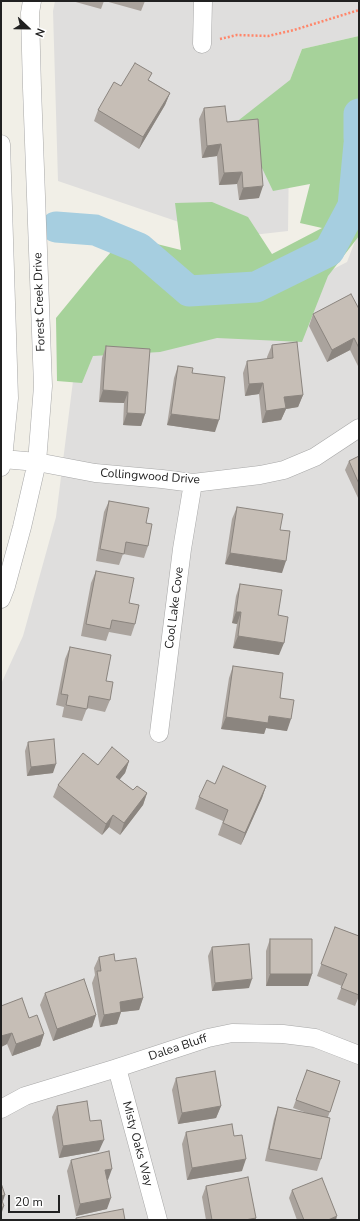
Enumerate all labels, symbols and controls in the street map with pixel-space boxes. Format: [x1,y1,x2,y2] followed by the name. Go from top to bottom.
[8,8,48,48] north arrow
[31,26,48,39] text: N
[31,252,49,352] street label: Forest Creek Drive
[100,466,200,488] street label: Collingwood Drive
[163,566,187,650] street label: Cool Lake Cove
[147,1032,209,1064] street label: Dalea Bluff
[119,1100,155,1188] street label: Misty Oaks Way
[10,1187,62,1213] scale bar
[15,1194,43,1210] text: 20 m

